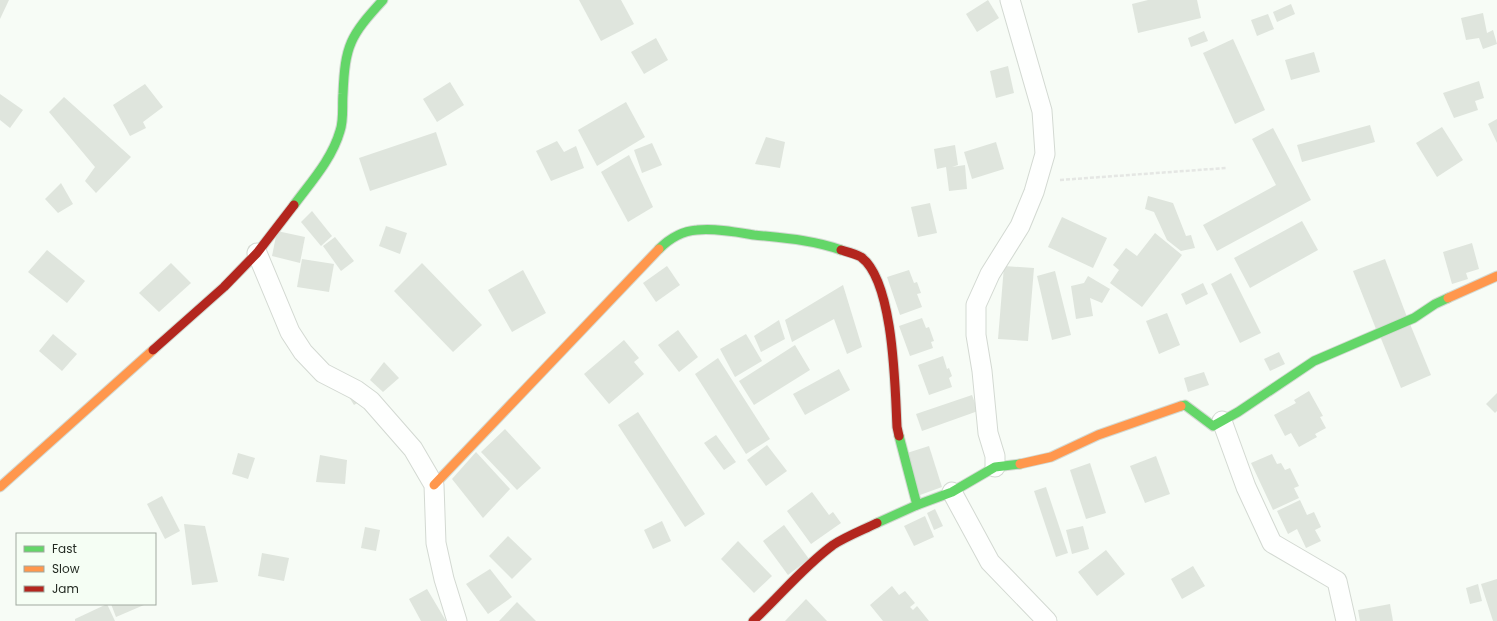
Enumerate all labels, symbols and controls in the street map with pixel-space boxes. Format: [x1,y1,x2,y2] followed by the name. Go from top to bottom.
[16,533,156,605] legend
[52,540,77,557] text: Fast
[52,560,80,577] text: Slow
[52,580,79,597] text: Jam

